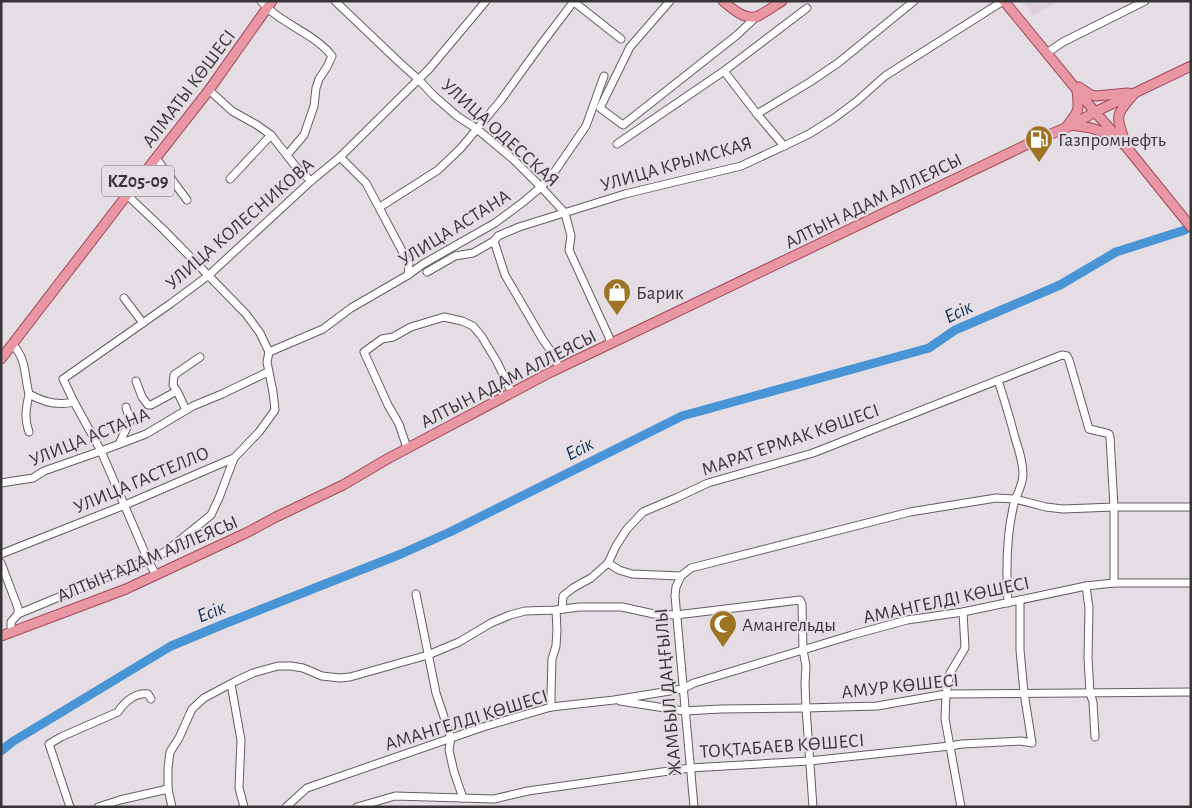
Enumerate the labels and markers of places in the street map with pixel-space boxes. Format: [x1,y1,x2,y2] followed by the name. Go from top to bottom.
[1024,124,1054,163] fuel station icon: Газпромнефть
[1058,131,1166,150] place label: Газпромнефть
[602,277,632,316] shop icon: Барик
[636,284,684,303] place label: Барик
[708,609,738,648] mosque icon: Амангельды
[742,616,836,635] place label: Амангельды

